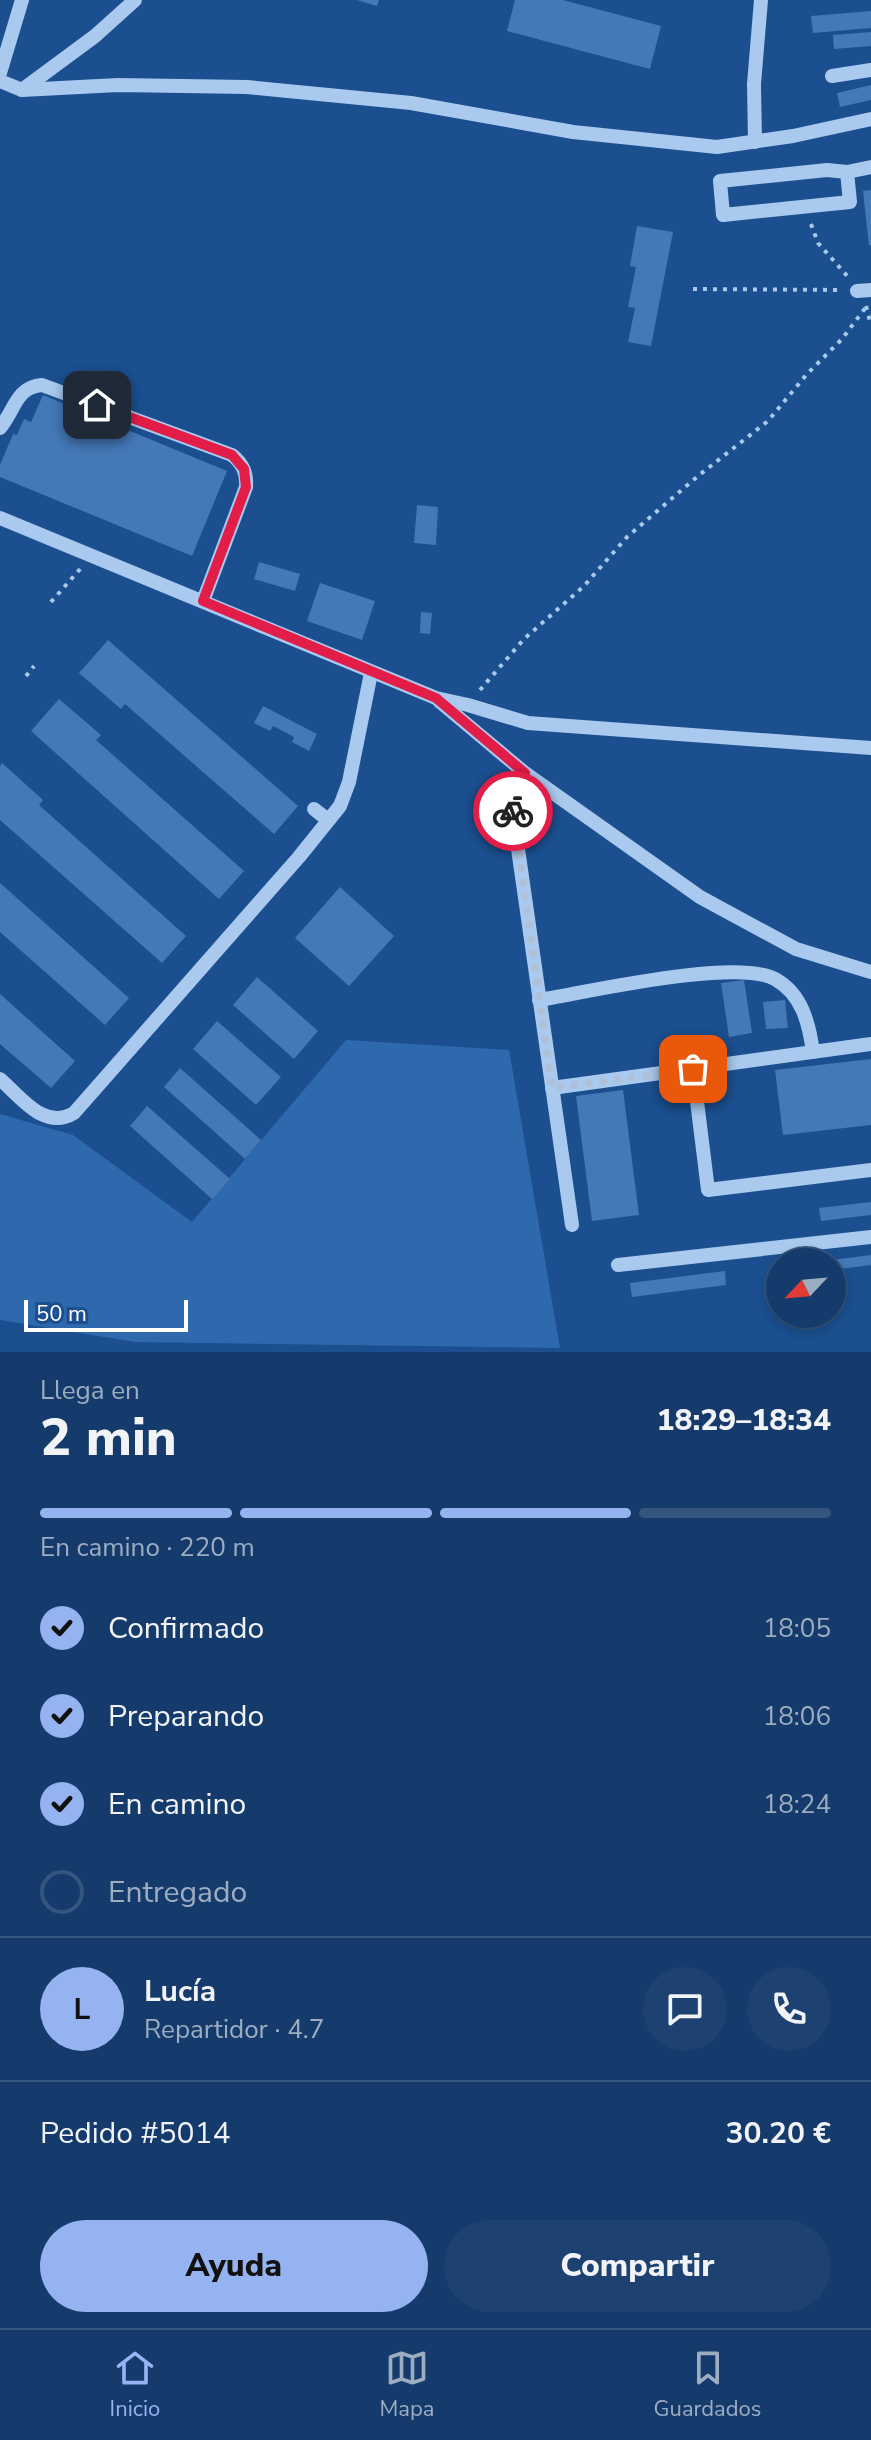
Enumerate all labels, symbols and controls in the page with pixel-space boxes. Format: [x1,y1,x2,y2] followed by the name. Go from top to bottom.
[63,371,131,439] pin
[75,383,119,427] icon: home
[473,771,553,851] courier
[491,789,535,833] icon: bike
[659,1035,727,1103] pin
[671,1047,715,1091] icon: bag
[766,1248,846,1328] north arrow
[766,1248,846,1328] map controls
[24,1296,188,1332] scale bar
[36,1299,87,1329] text: 50 m
[40,1373,140,1408] text: Llega en
[656,1400,831,1441] text: 18:29–18:34
[40,1402,177,1473] text: 2 min
[40,1530,255,1565] text: En camino · 220 m
[40,1606,84,1650] icon: check
[108,1608,264,1649] text: Confirmado
[763,1611,831,1646] text: 18:05
[40,1694,84,1738] icon: check
[108,1696,264,1737] text: Preparando
[763,1699,831,1734] text: 18:06
[40,1782,84,1826] icon: check
[108,1784,246,1825] text: En camino
[763,1787,831,1822] text: 18:24
[108,1872,247,1913] text: Entregado
[643,1967,727,2051] button: chat
[747,1967,831,2051] button: phone
[144,1971,216,2012] text: Lucía
[74,1989,90,2030] text: L
[144,2012,324,2047] text: Repartidor · 4.7
[40,2113,231,2154] text: Pedido #5014
[725,2113,831,2154] text: 30.20 €
[40,2220,428,2312] button: Ayuda
[444,2220,831,2312] button: Compartir
[110,2346,160,2424] tab: Inicio
[379,2346,434,2424] tab: Mapa
[654,2346,761,2424] tab: Guardados

